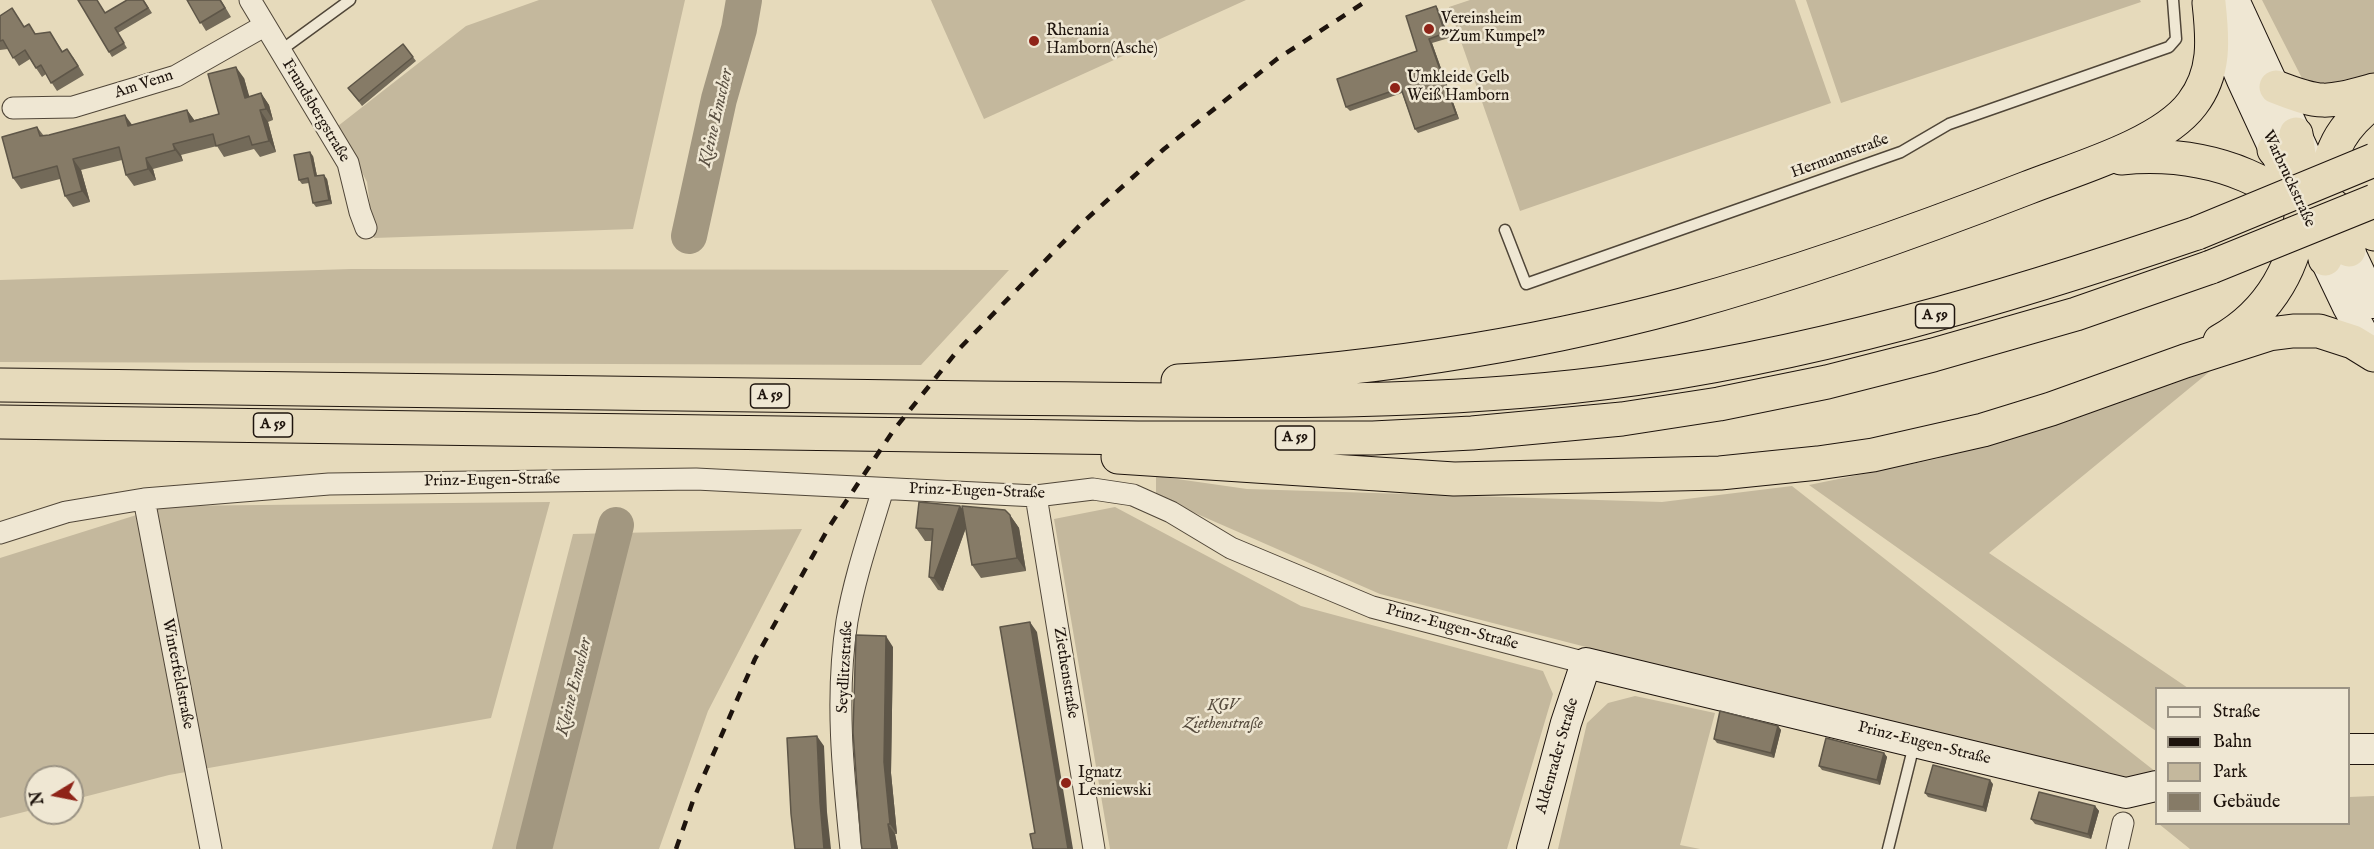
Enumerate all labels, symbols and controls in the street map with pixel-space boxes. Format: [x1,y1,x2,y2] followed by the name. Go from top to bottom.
[1441,10,1545,48] place label: Vereinsheim "Zum Kumpel"
[1046,22,1158,60] place label: Rhenania Hamborn(Asche)
[1422,22,1436,36] marker: Vereinsheim "Zum Kumpel"
[1027,34,1041,48] marker: Rhenania Hamborn(Asche)
[277,56,353,166] street label: Frundsbergstraße
[112,66,176,104] street label: Am Venn
[695,67,739,169] water label: Kleine Emscher
[1407,69,1509,107] place label: Umkleide Gelb Weiß Hamborn
[1388,81,1402,95] marker: Umkleide Gelb Weiß Hamborn
[2257,128,2319,230] street label: Warbruckstraße
[1789,130,1891,184] street label: Hermannstraße
[1916,304,1954,328] road number: A 59
[750,384,790,408] road number: A 59
[254,413,292,437] road number: A 59
[1276,426,1314,450] road number: A 59
[424,470,560,492] street label: Prinz-Eugen-Straße
[909,480,1045,504] street label: Prinz-Eugen-Straße
[1384,601,1520,655] street label: Prinz-Eugen-Straße
[157,617,197,731] street label: Winterfeldstraße
[834,620,858,714] street label: Seydlitzstraße
[1048,626,1082,720] street label: Ziethenstraße
[552,636,598,738] water label: Kleine Emscher
[2155,687,2350,825] legend
[1532,696,1584,816] street label: Aldenrader Straße
[1183,697,1263,735] park label: KGV Ziethenstraße
[2213,701,2260,724] text: Straße
[1856,718,1992,770] street label: Prinz-Eugen-Straße
[2213,731,2252,754] text: Bahn
[2213,761,2247,784] text: Park
[1078,764,1152,802] place label: Ignatz Lesniewski
[24,765,84,825] north arrow
[1059,776,1073,790] marker: Ignatz Lesniewski
[27,789,49,806] text: N
[2213,791,2280,814] text: Gebäude

